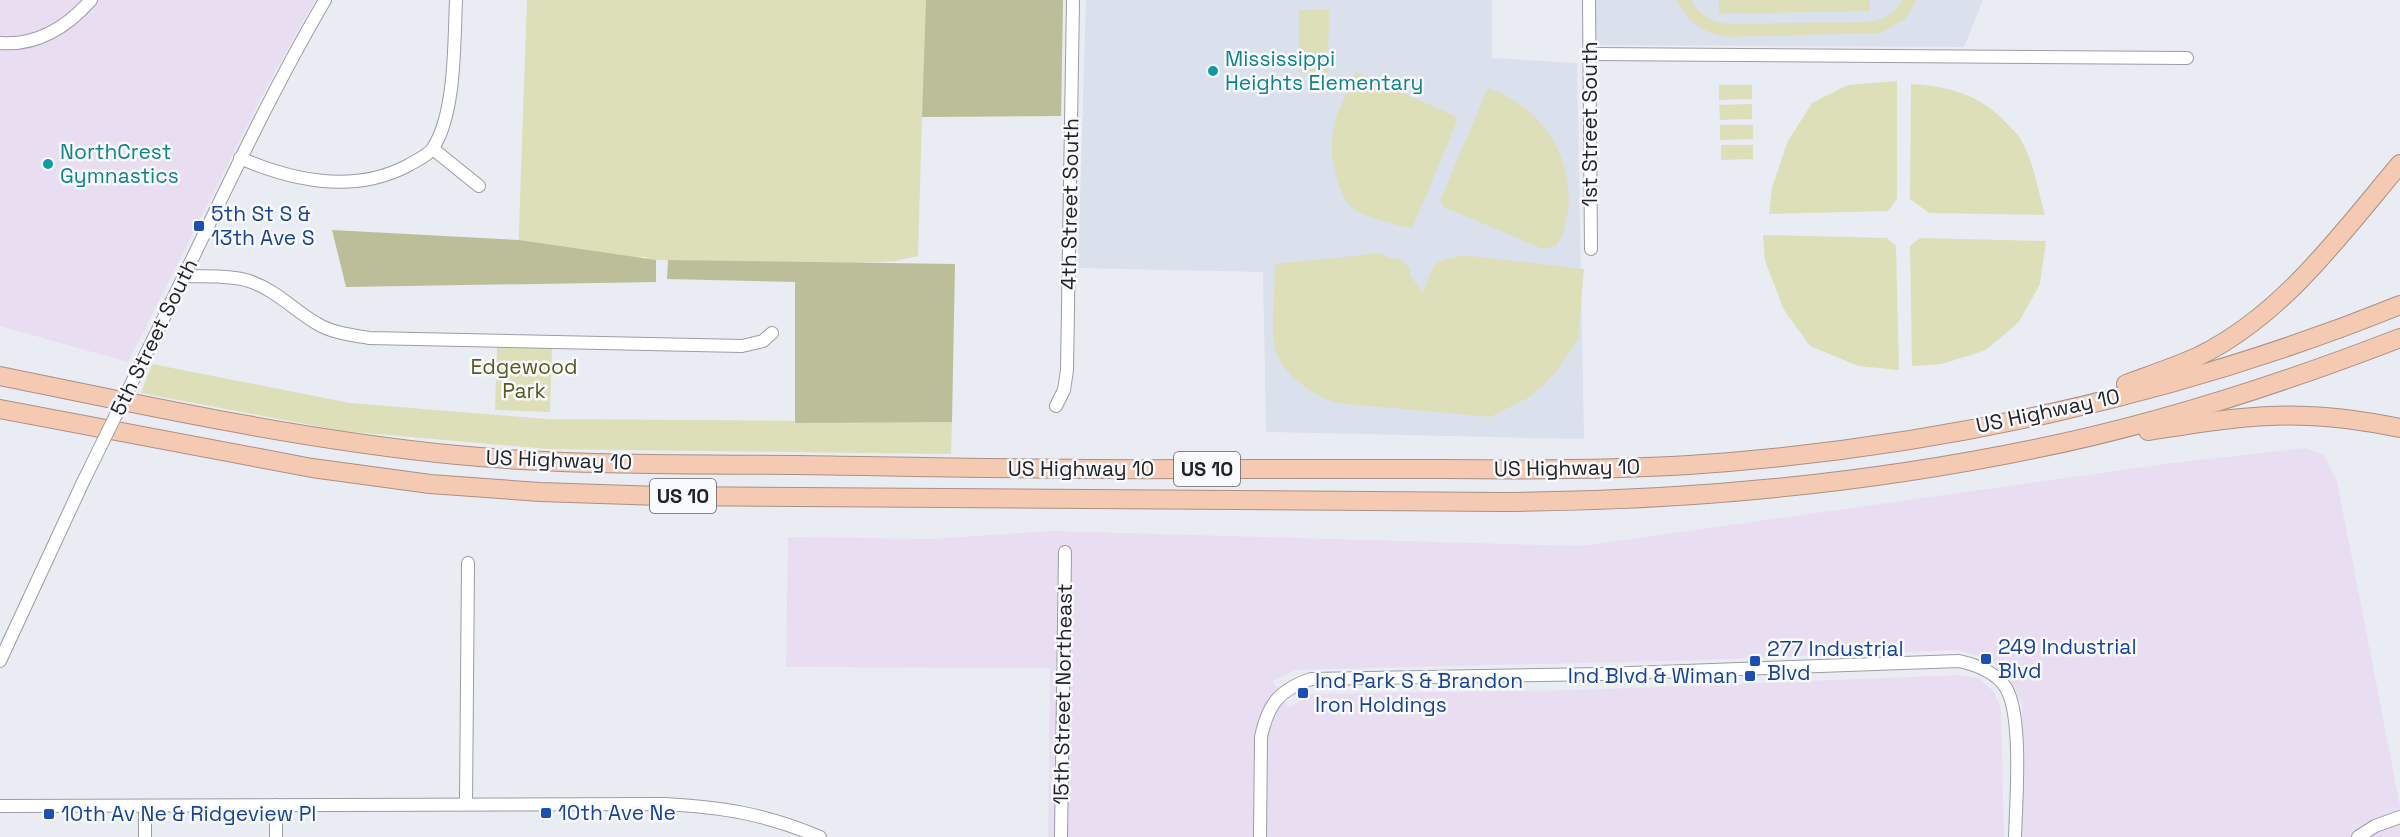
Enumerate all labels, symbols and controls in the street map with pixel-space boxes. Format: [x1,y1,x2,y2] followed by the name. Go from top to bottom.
[1576,41,1603,207] street label: 1st Street South
[1225,45,1423,96] place label: Mississippi Heights Elementary
[1206,64,1220,78] marker: Mississippi Heights Elementary
[1055,118,1084,290] street label: 4th Street South
[60,138,179,189] place label: NorthCrest Gymnastics
[41,157,55,171] marker: NorthCrest Gymnastics
[211,200,315,251] place label: 5th St S & 13th Ave S
[192,219,206,233] marker: 5th St S & 13th Ave S
[104,254,203,420] street label: 5th Street South
[470,353,578,404] park label: Edgewood Park
[1974,382,2122,439] street label: US Highway 10
[485,443,633,476] street label: US Highway 10
[1174,452,1240,486] road number: US 10
[1494,453,1640,482] street label: US Highway 10
[1008,455,1154,482] street label: US Highway 10
[650,479,716,513] road number: US 10
[1047,583,1078,805] street label: 15th Street Northeast
[1998,633,2137,684] place label: 249 Industrial Blvd
[1767,635,1904,686] place label: 277 Industrial Blvd
[1979,652,1993,666] marker: 249 Industrial Blvd
[1748,654,1762,668] marker: 277 Industrial Blvd
[1568,662,1738,689] place label: Ind Blvd & Wiman
[1315,667,1523,718] place label: Ind Park S & Brandon Iron Holdings
[1743,669,1757,683] marker: Ind Blvd & Wiman
[1296,686,1310,700] marker: Ind Park S & Brandon Iron Holdings
[558,799,676,826] place label: 10th Ave Ne
[61,800,316,827] place label: 10th Av Ne & Ridgeview Pl
[539,806,553,820] marker: 10th Ave Ne
[42,807,56,821] marker: 10th Av Ne & Ridgeview Pl

